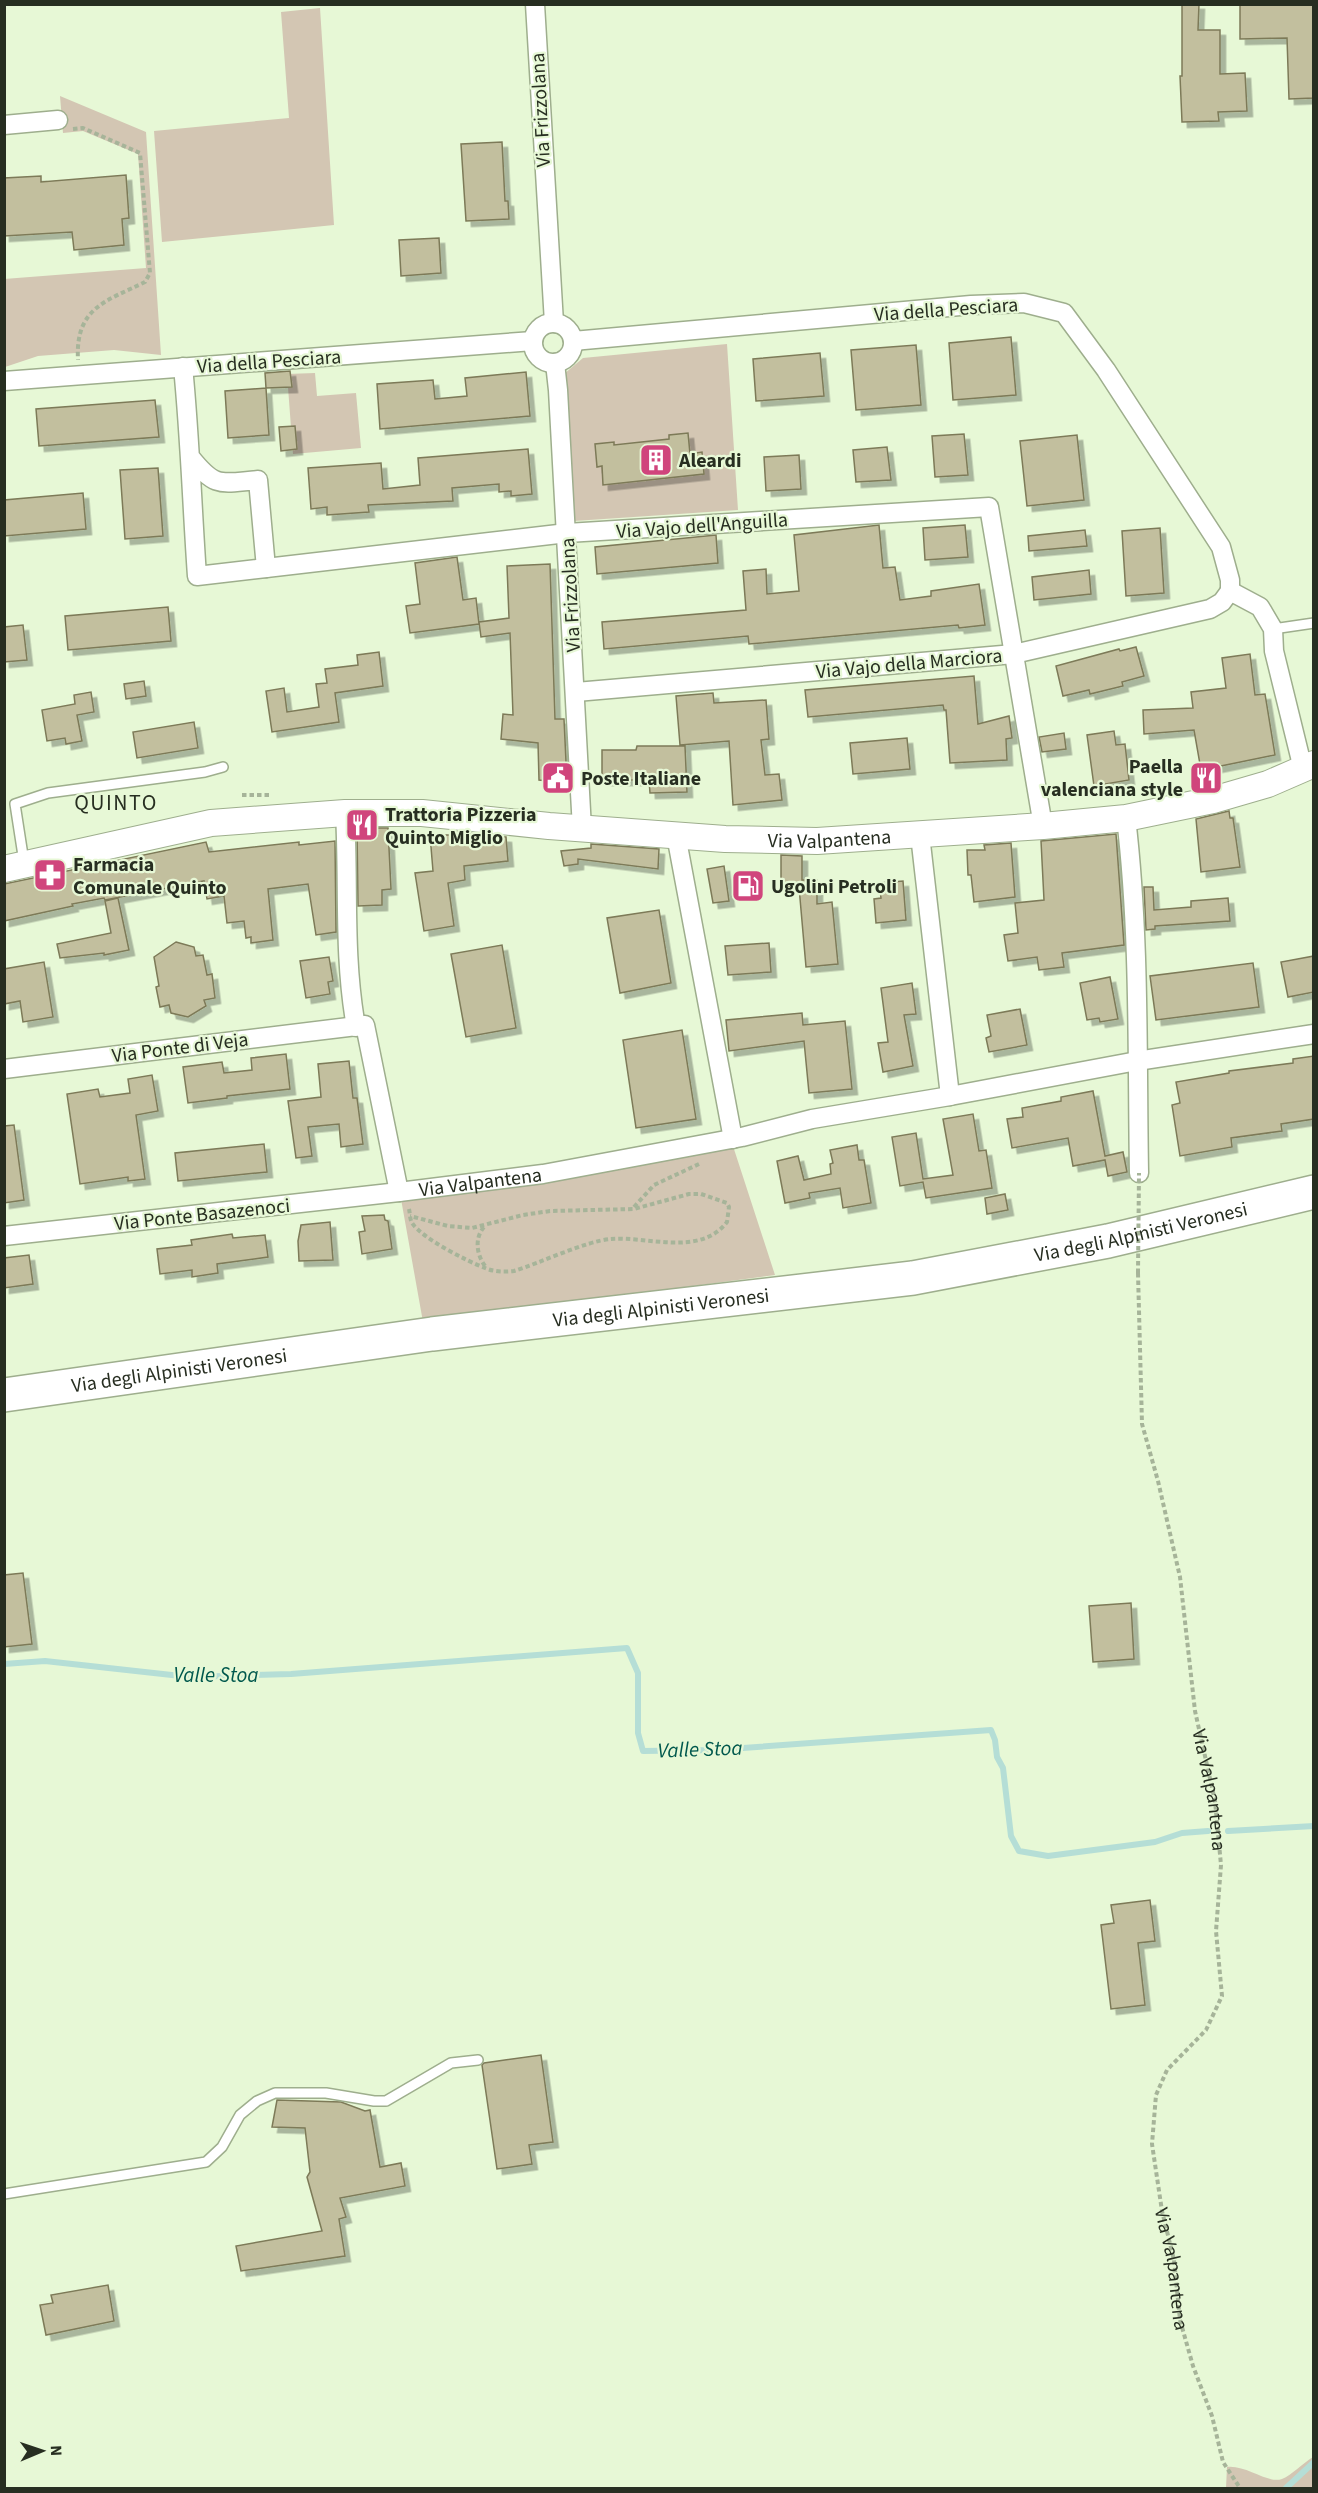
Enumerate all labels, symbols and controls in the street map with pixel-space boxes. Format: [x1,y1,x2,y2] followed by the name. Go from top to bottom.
[524,52,558,168] street label: Via Frizzolana
[873,291,1019,329] street label: Via della Pesciara
[196,343,342,381] street label: Via della Pesciara
[638,442,674,478] building icon: Aleardi
[678,447,742,475] place label: Aleardi
[615,506,789,546] street label: Via Vajo dell'Anguilla
[554,537,588,653] street label: Via Frizzolana
[815,642,1004,686] street label: Via Vajo della Marciora
[1041,753,1183,804] place label: Paella valenciana style
[540,760,576,796] public building icon: Poste Italiane
[1188,760,1224,796] restaurant icon: Paella valenciana style
[581,765,701,793] place label: Poste Italiane
[74,787,158,819] district label: QUINTO
[385,801,537,852] place label: Trattoria Pizzeria Quinto Miglio
[344,807,380,843] restaurant icon: Trattoria Pizzeria Quinto Miglio
[767,823,892,856] street label: Via Valpantena
[73,851,227,902] place label: Farmacia Comunale Quinto
[32,857,68,893] pharmacy icon: Farmacia Comunale Quinto
[730,868,766,904] fuel station icon: Ugolini Petroli
[771,873,897,901] place label: Ugolini Petroli
[110,1026,250,1070] street label: Via Ponte di Veja
[417,1161,544,1204] street label: Via Valpantena
[113,1192,291,1238] street label: Via Ponte Basazenoci
[1032,1195,1250,1270] street label: Via degli Alpinisti Veronesi
[552,1282,771,1335] street label: Via degli Alpinisti Veronesi
[70,1342,289,1400] street label: Via degli Alpinisti Veronesi
[173,1660,259,1690] water label: Valle Stoa
[1184,1726,1233,1852] street label: Via Valpantena
[657,1733,743,1765] water label: Valle Stoa
[1147,2205,1195,2334] street label: Via Valpantena
[12,2421,72,2481] north arrow
[45,2445,67,2456] text: N

